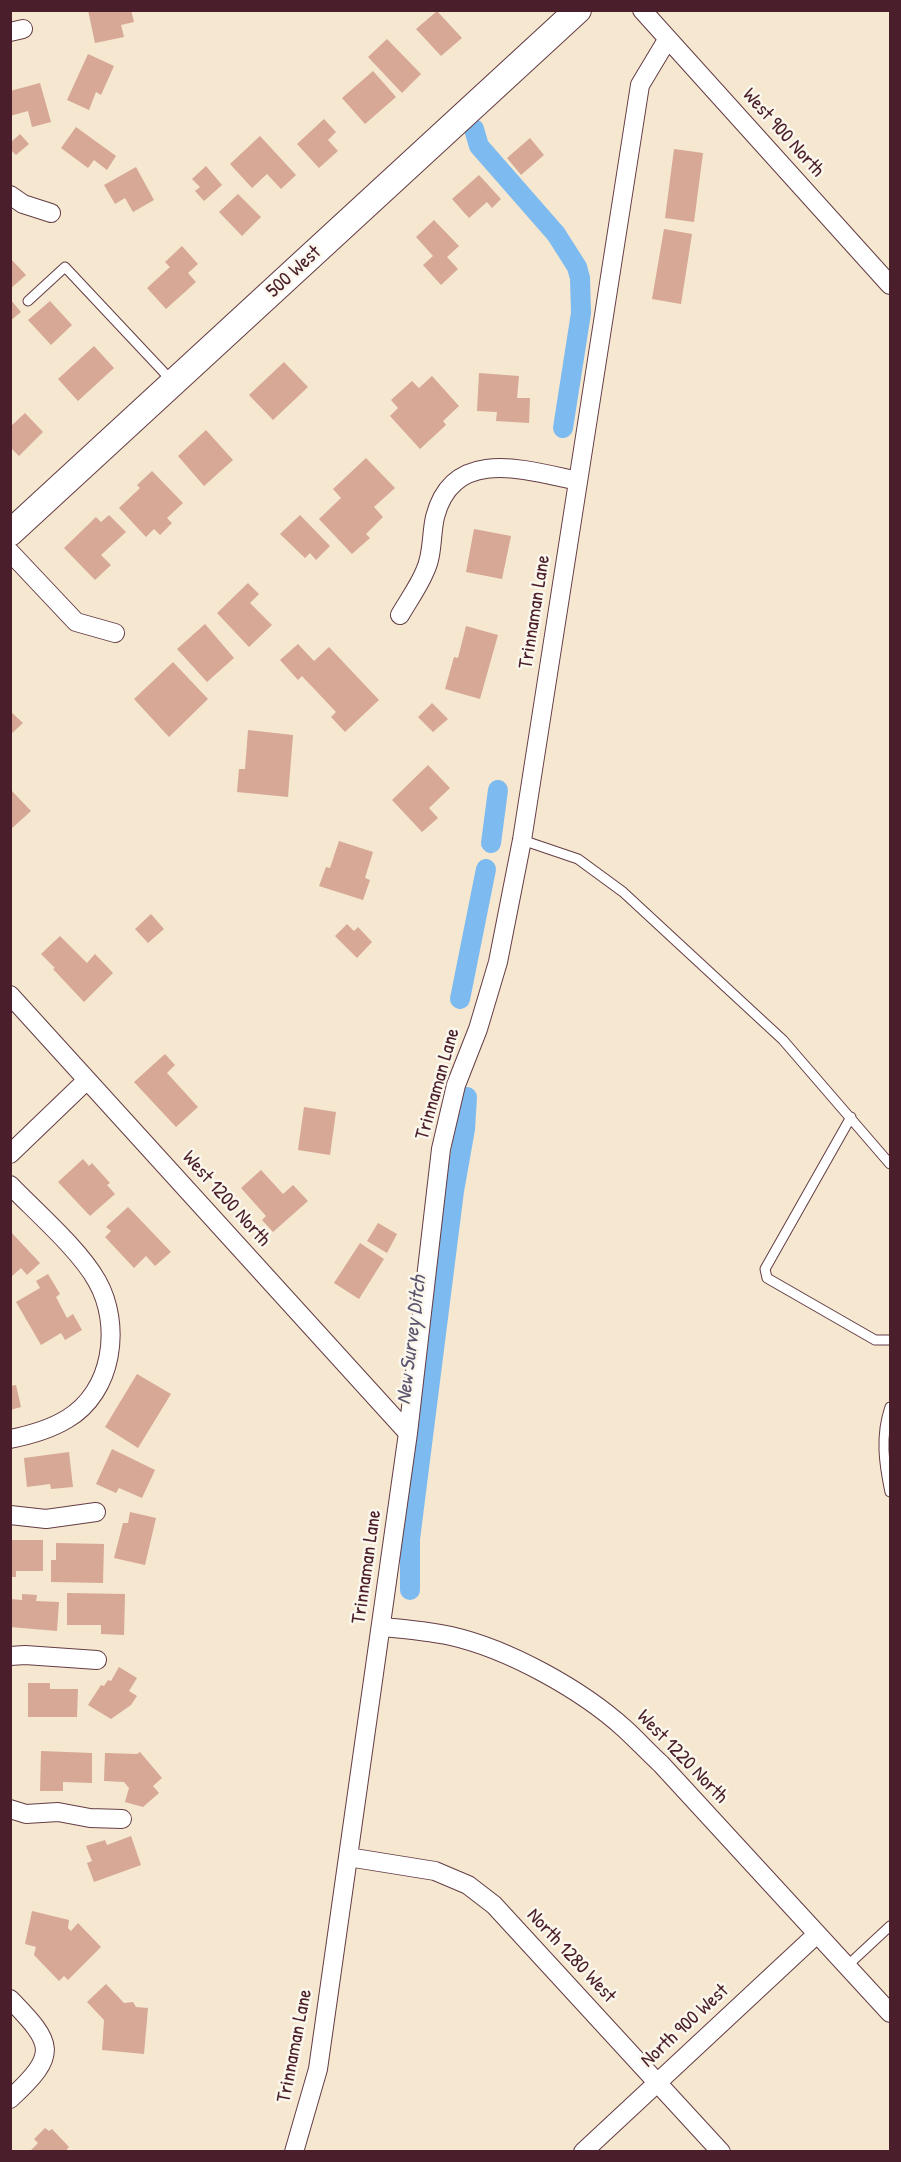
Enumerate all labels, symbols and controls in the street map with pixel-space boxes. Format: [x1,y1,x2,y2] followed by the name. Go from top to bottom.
[737,84,829,182] street label: West 900 North
[262,241,326,303] street label: 500 West
[514,553,556,671] street label: Trinnaman Lane
[411,1026,465,1142] street label: Trinnaman Lane
[177,1146,275,1252] street label: West 1200 North
[392,1274,432,1406] water label: New Survey Ditch
[347,1508,387,1626] street label: Trinnaman Lane
[631,1705,733,1809] street label: West 1220 North
[521,1904,621,2008] street label: North 1280 West
[636,1979,734,2073] street label: North 900 West
[272,1987,318,2105] street label: Trinnaman Lane

